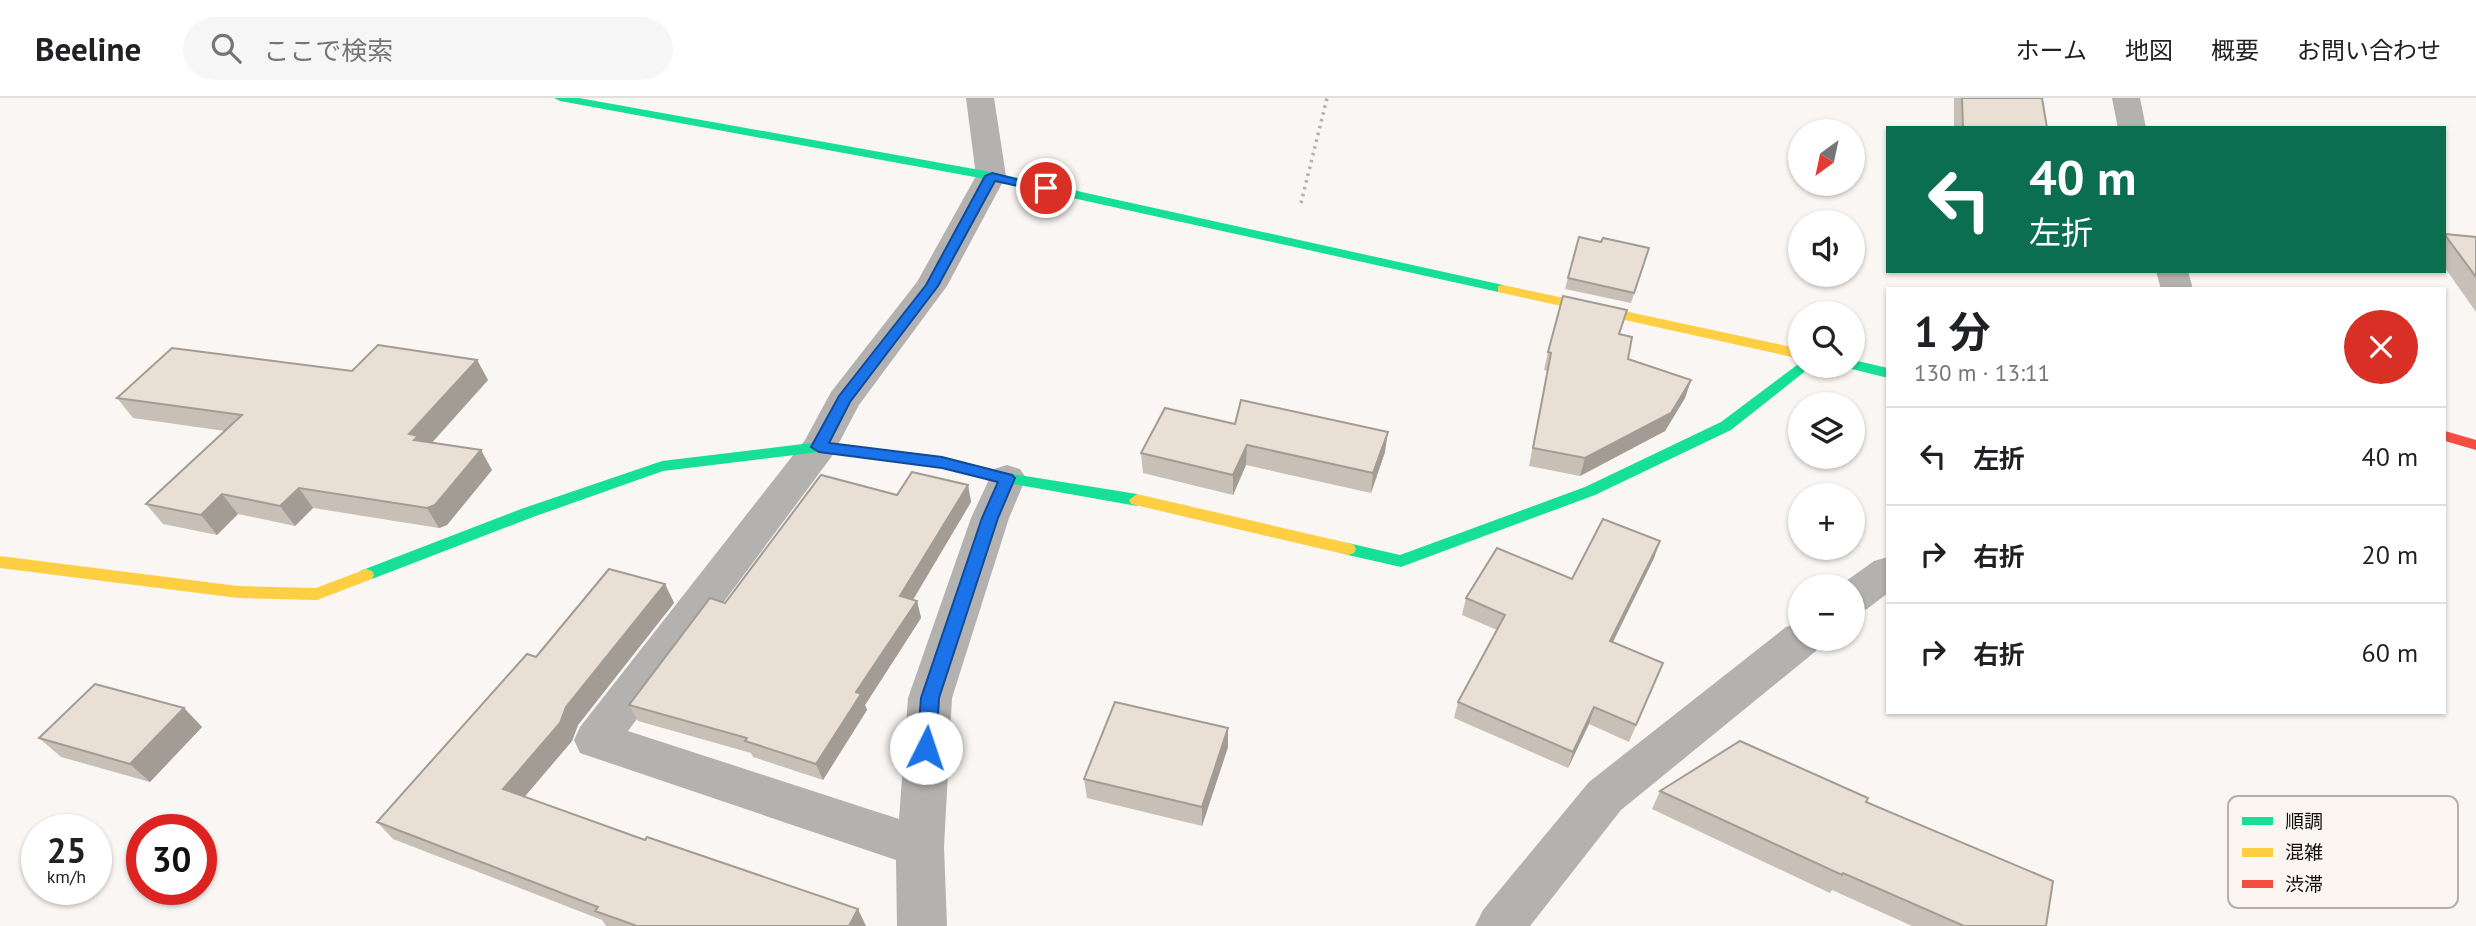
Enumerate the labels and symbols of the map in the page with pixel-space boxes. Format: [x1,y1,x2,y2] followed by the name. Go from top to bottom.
[1788,119,1866,196] north arrow
[1016,158,1076,218] pin
[889,711,963,785] position arrow
[2228,796,2458,908] legend
[2285,809,2323,833] text: 順調
[126,814,217,905] speed limit sign: 30
[2285,840,2323,864] text: 混雑
[2285,872,2323,896] text: 渋滞

